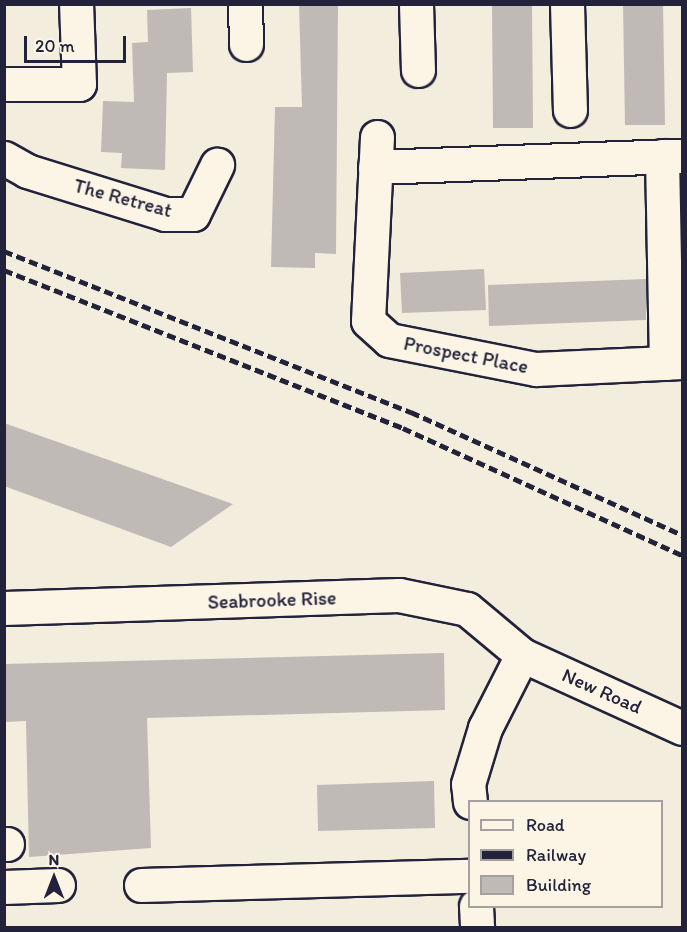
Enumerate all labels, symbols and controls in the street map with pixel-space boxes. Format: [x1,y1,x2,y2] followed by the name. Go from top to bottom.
[27,24,129,62] scale bar
[35,35,75,57] text: 20 m
[72,173,174,223] street label: The Retreat
[402,331,530,379] street label: Prospect Place
[207,586,337,614] street label: Seabrooke Rise
[559,663,645,719] street label: New Road
[468,800,663,908] legend
[526,814,565,836] text: Road
[526,844,586,866] text: Railway
[24,848,84,908] north arrow
[49,850,59,869] text: N
[526,874,591,896] text: Building

